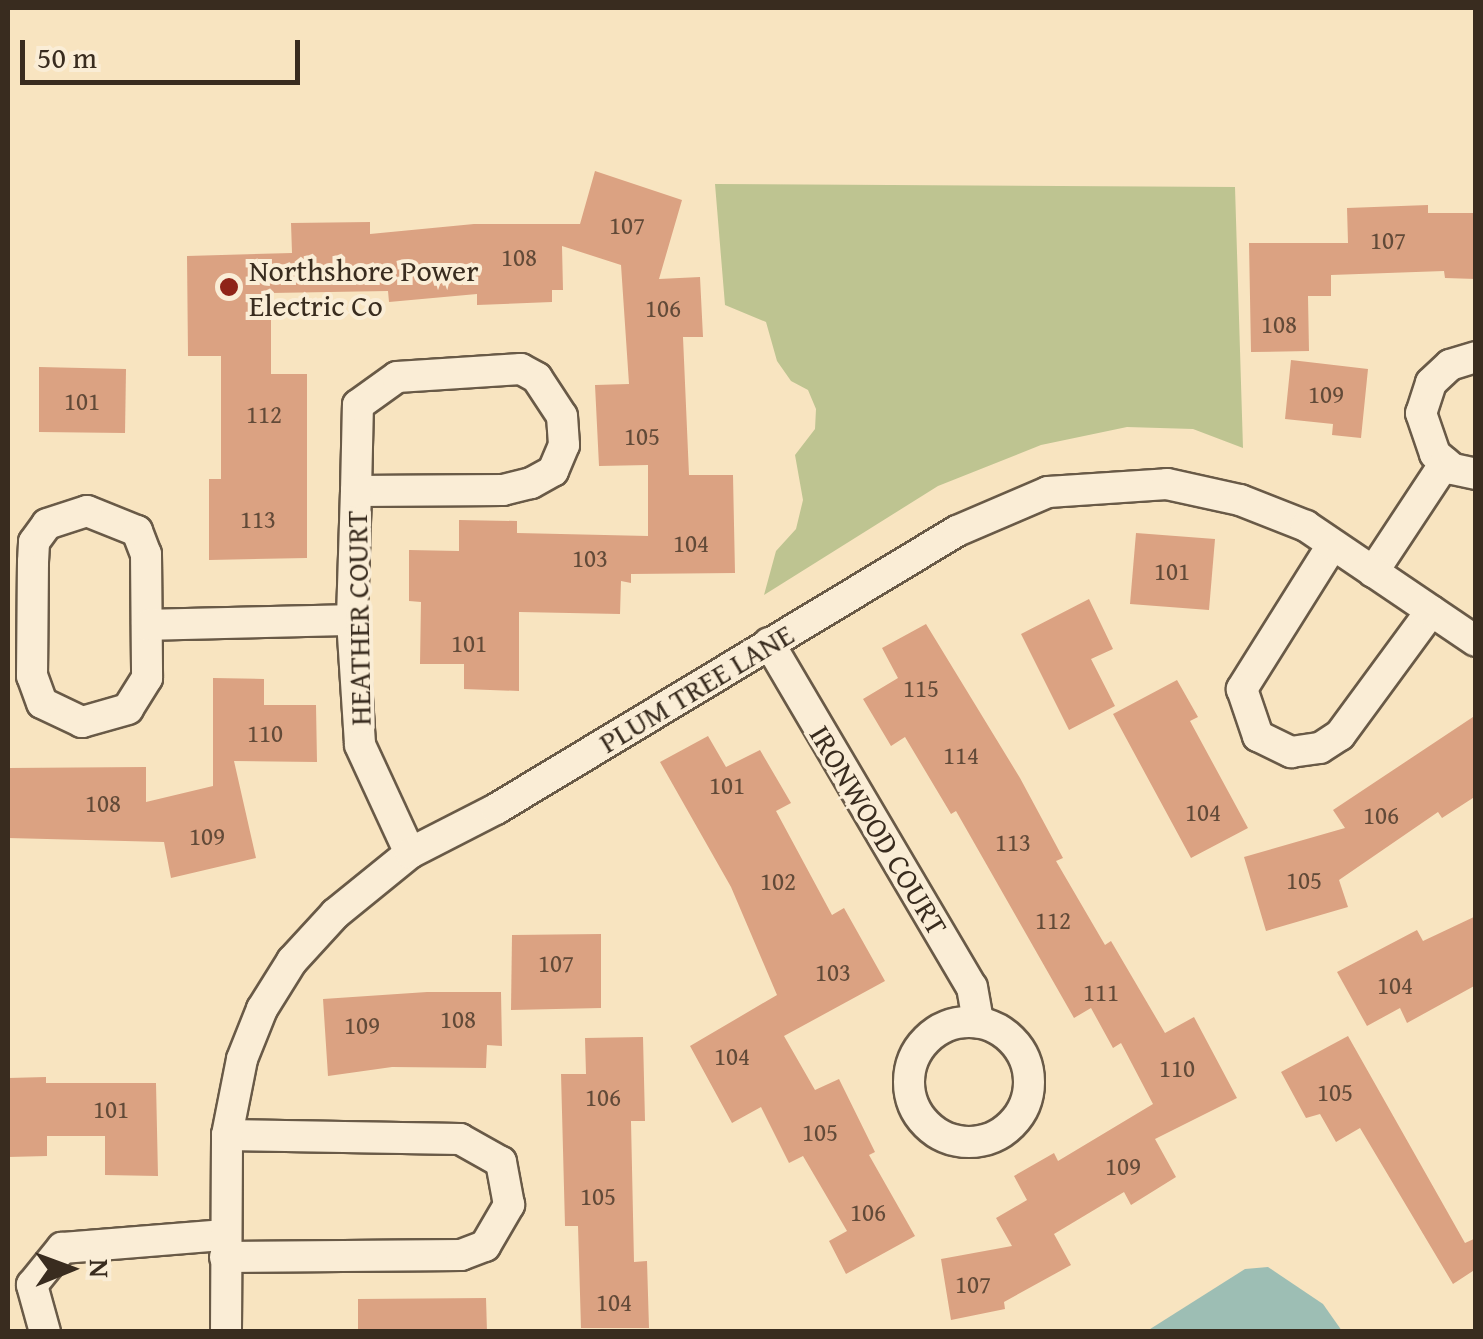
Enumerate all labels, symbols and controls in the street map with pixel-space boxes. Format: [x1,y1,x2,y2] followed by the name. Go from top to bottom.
[25,20,305,82] scale bar
[37,35,97,79] text: 50 m
[609,210,645,240] house number: 107
[1370,225,1406,255] house number: 107
[501,242,537,272] house number: 108
[249,252,478,322] place label: Northshore Power Electric Co
[218,276,240,298] marker: Northshore Power Electric Co
[645,293,681,323] house number: 106
[1261,309,1297,339] house number: 108
[1308,379,1344,409] house number: 109
[64,386,100,416] house number: 101
[246,399,282,429] house number: 112
[624,421,660,451] house number: 105
[240,504,276,534] house number: 113
[338,510,378,726] street label: HEATHER COURT
[673,528,709,558] house number: 104
[572,543,608,573] house number: 103
[1154,556,1190,586] house number: 101
[592,616,800,760] street label: PLUM TREE LANE
[451,628,487,658] house number: 101
[903,673,939,703] house number: 115
[247,718,283,748] house number: 110
[802,719,956,941] street label: IRONWOOD COURT
[943,740,979,770] house number: 114
[709,770,745,800] house number: 101
[85,788,121,818] house number: 108
[1185,797,1221,827] house number: 104
[1363,800,1399,830] house number: 106
[189,821,225,851] house number: 109
[995,827,1031,857] house number: 113
[1286,865,1322,895] house number: 105
[760,866,796,896] house number: 102
[1035,905,1071,935] house number: 112
[538,948,574,978] house number: 107
[815,957,851,987] house number: 103
[1377,970,1413,1000] house number: 104
[1083,977,1119,1007] house number: 111
[440,1004,476,1034] house number: 108
[344,1010,380,1040] house number: 109
[714,1041,750,1071] house number: 104
[1159,1053,1195,1083] house number: 110
[1317,1077,1353,1107] house number: 105
[585,1082,621,1112] house number: 106
[93,1094,129,1124] house number: 101
[802,1117,838,1147] house number: 105
[1105,1151,1141,1181] house number: 109
[580,1181,616,1211] house number: 105
[850,1197,886,1227] house number: 106
[20,1219,120,1319] north arrow
[80,1259,121,1278] text: N
[955,1269,991,1299] house number: 107
[596,1287,632,1317] house number: 104

